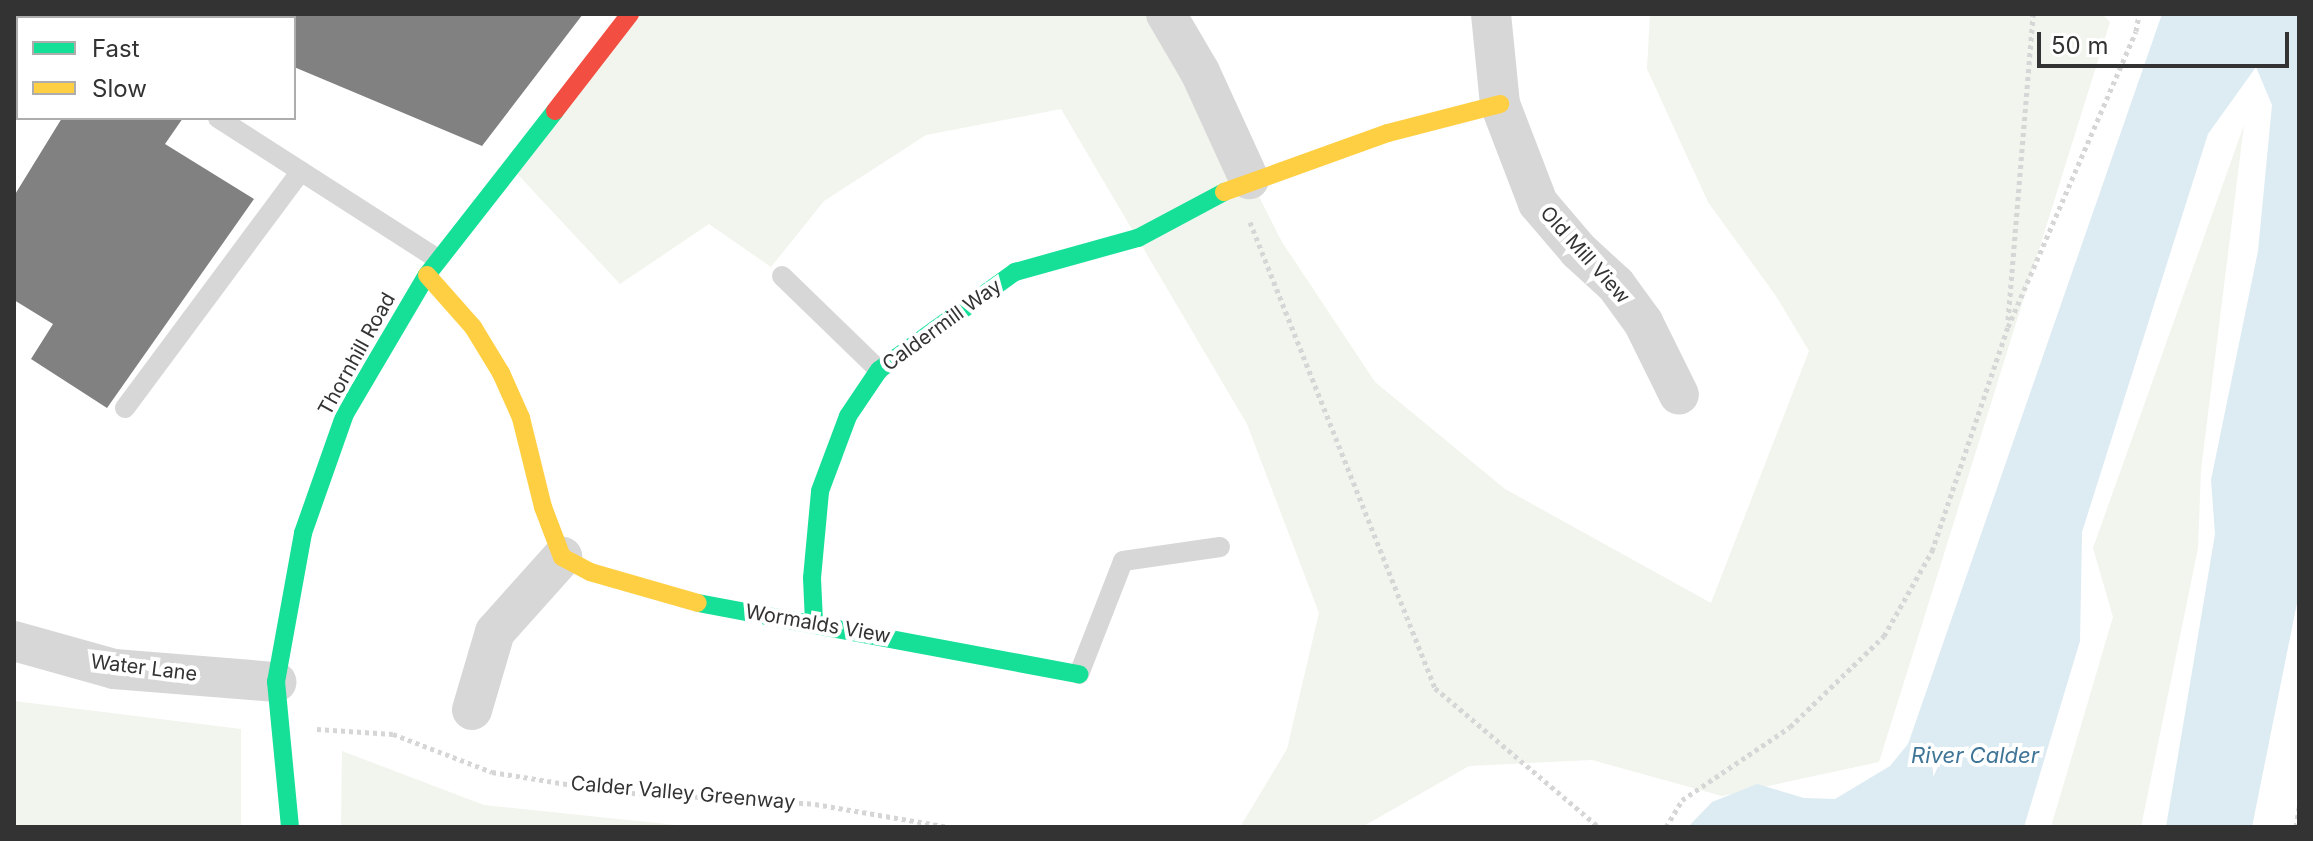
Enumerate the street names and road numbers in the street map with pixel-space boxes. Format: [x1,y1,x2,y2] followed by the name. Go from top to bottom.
[1535,201,1635,309] street label: Old Mill View
[878,274,1006,376] street label: Caldermill Way
[313,288,401,420] street label: Thornhill Road
[744,599,892,649] street label: Wormalds View
[89,650,199,686] street label: Water Lane
[570,771,796,815] street label: Calder Valley Greenway

